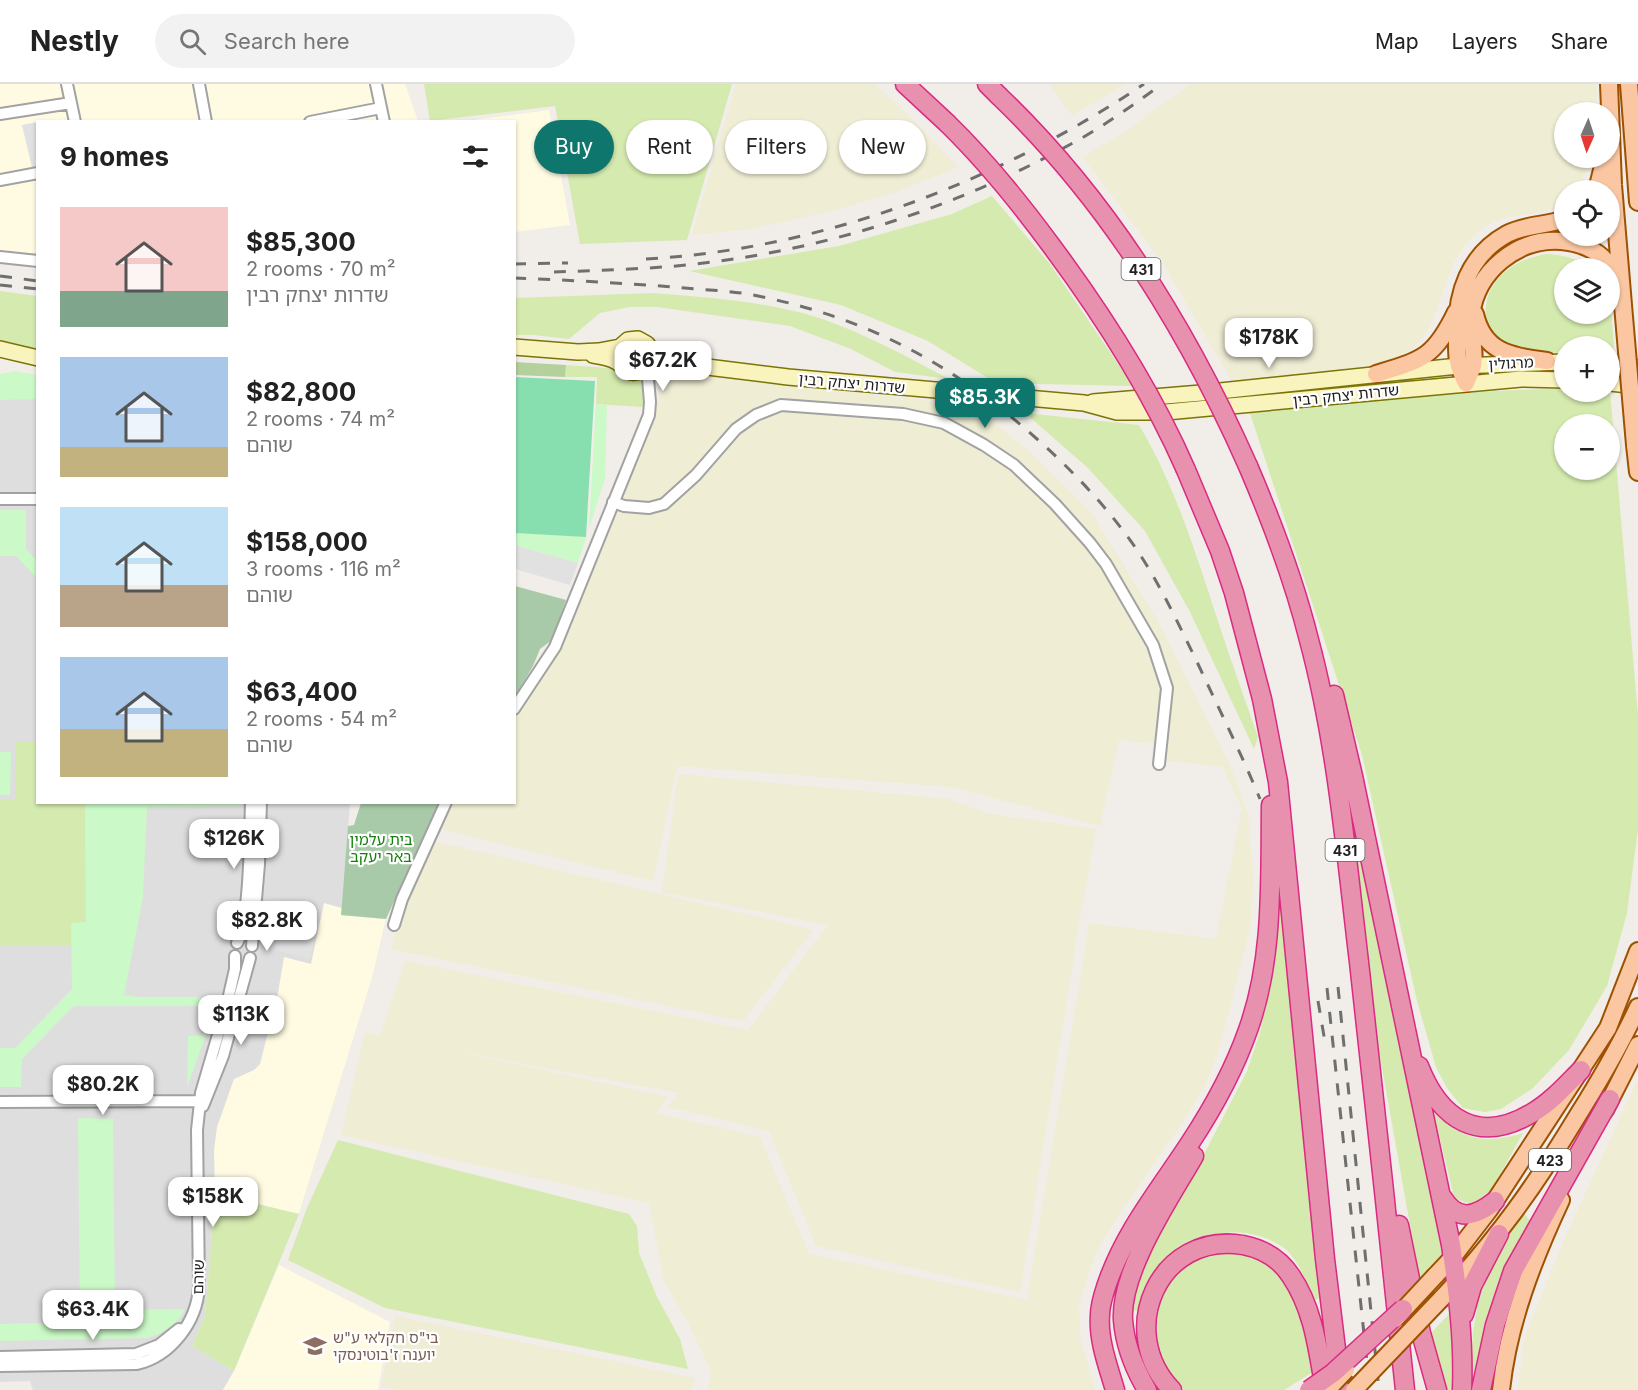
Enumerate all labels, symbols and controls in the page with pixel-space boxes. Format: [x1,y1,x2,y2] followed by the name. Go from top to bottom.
[155,14,575,68] search box
[30,24,119,58] text: Nestly
[176,25,209,58] icon: search
[224,28,350,54] text: Search here
[1375,29,1419,54] text: Map
[1452,29,1518,54] text: Layers
[1551,29,1608,54] text: Share
[1554,102,1620,168] north arrow
[1554,102,1620,480] map controls
[534,120,614,174] chip: Buy
[626,120,713,174] chip: Rent
[725,120,827,174] chip: Filters
[839,120,926,174] chip: New
[459,140,492,173] icon: filters
[60,141,169,172] text: 9 homes
[1554,180,1620,246] button: locate
[246,226,356,257] text: $85,300
[108,231,180,303] icon: home
[246,257,396,281] text: 2 rooms · 70 m²
[1122,258,1160,280] road number: 431
[1554,258,1620,324] button: layers
[246,283,389,307] text: שדרות יצחק רבין
[1227,318,1311,369] pin: $178K
[1239,325,1299,349] text: $178K
[1554,336,1620,402] button: +
[614,341,712,392] pin: $67.2K
[629,348,697,372] text: $67.2K
[1488,352,1534,374] street label: מרגולין
[798,369,906,397] street label: שדרות יצחק רבין
[246,376,356,407] text: $82,800
[936,378,1034,429] pin: $85.3K
[1292,380,1400,410] street label: שדרות יצחק רבין
[108,381,180,453] icon: home
[949,385,1021,409] text: $85.3K
[246,407,395,431] text: 2 rooms · 74 m²
[1554,414,1620,480] button: −
[246,433,293,457] text: שוהם
[246,526,368,557] text: $158,000
[108,531,180,603] icon: home
[246,557,401,581] text: 3 rooms · 116 m²
[246,583,293,607] text: שוהם
[246,676,357,707] text: $63,400
[108,681,180,753] icon: home
[246,707,397,731] text: 2 rooms · 54 m²
[246,733,293,757] text: שוהם
[192,819,276,870] pin: $126K
[203,826,265,850] text: $126K
[349,830,413,866] park label: בית עלמין באר יעקב
[1326,839,1364,861] road number: 431
[218,901,316,952] pin: $82.8K
[231,908,303,932] text: $82.8K
[199,995,283,1046] pin: $113K
[212,1002,270,1026] text: $113K
[54,1065,152,1116] pin: $80.2K
[67,1072,139,1096] text: $80.2K
[1529,1149,1571,1171] road number: 423
[171,1177,255,1228] pin: $158K
[182,1184,244,1208] text: $158K
[188,1259,208,1295] street label: שוהם
[44,1290,142,1341] pin: $63.4K
[56,1297,130,1321] text: $63.4K
[333,1328,439,1364] place label: בי"ס חקלאי ע"ש יוענה ז'בוטינסקי
[302,1333,328,1359] school or university icon: בי"ס חקלאי ע"ש יוענה ז'בוטינסקי

